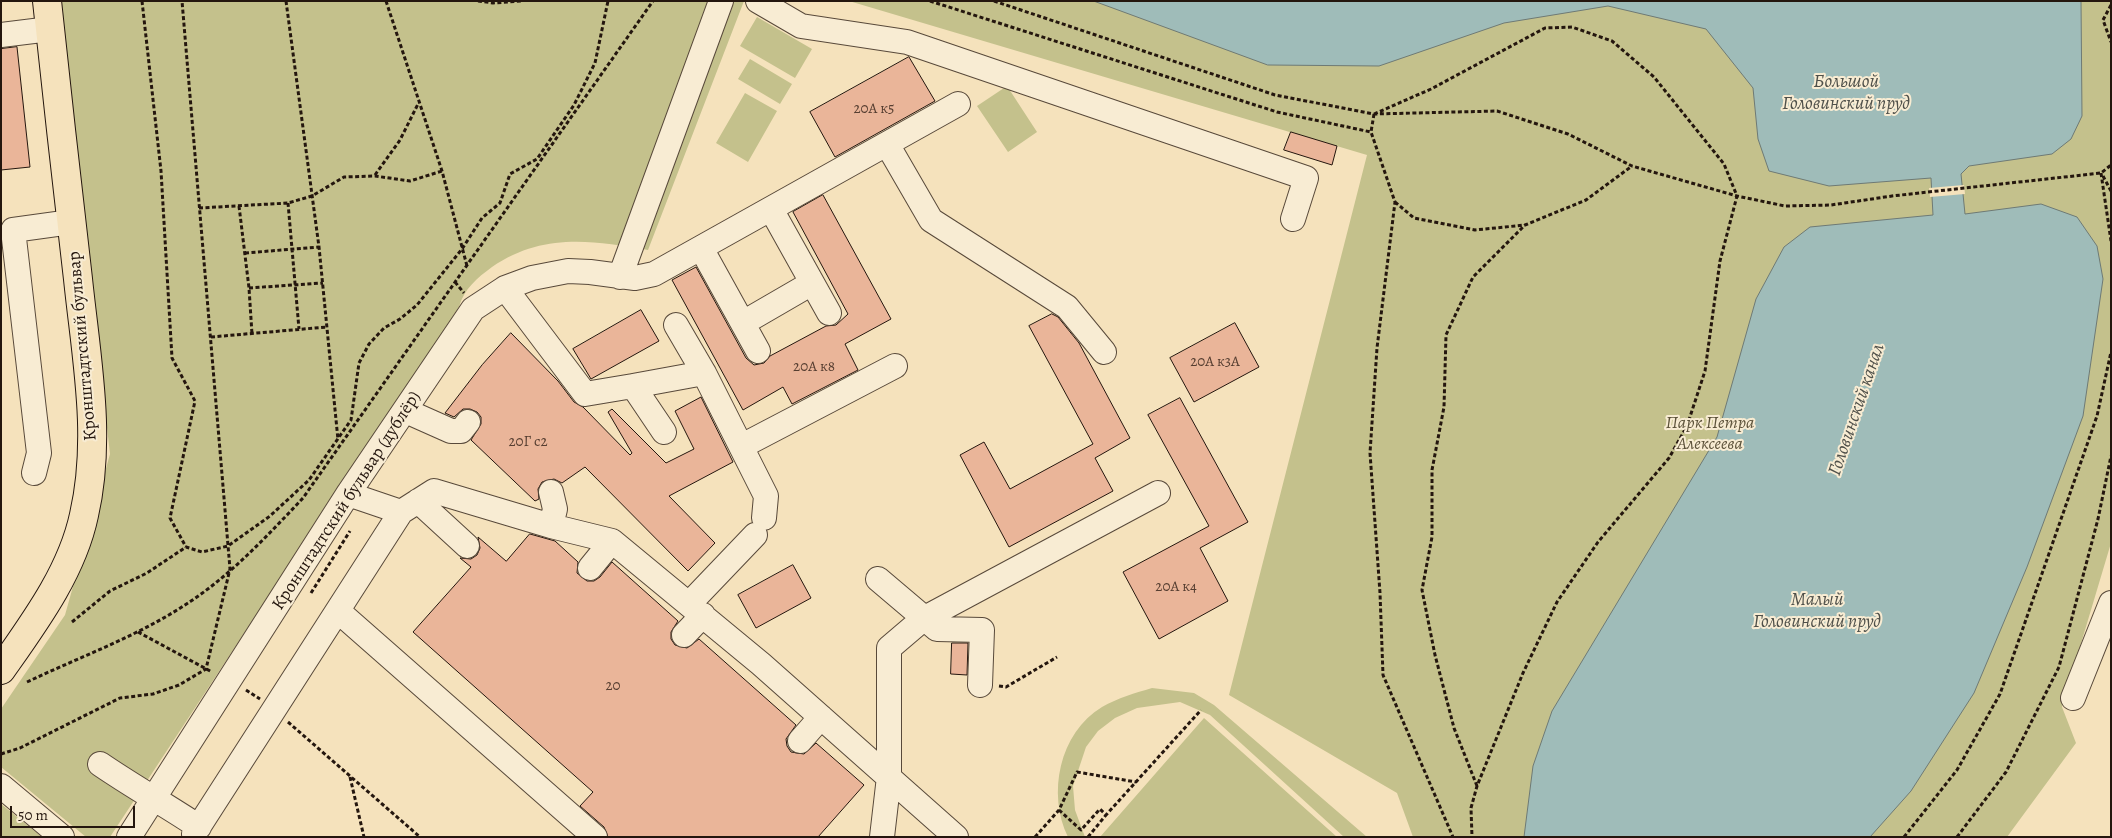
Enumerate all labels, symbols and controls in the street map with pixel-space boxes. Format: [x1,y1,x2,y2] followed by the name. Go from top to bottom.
[1782,71,1910,115] water label: Большой Головинский пруд
[853,100,895,118] house number: 20А к5
[64,250,102,442] street label: Кронштадтский бульвар
[1824,341,1890,479] water label: Головинский канал
[1190,353,1240,371] house number: 20А к3А
[793,358,835,376] house number: 20А к8
[268,387,426,615] street label: Кронштадтский бульвар (дублёр)
[1666,413,1754,456] park label: Парк Петра Алексеева
[508,433,548,451] house number: 20Г с2
[1155,578,1197,596] house number: 20А к4
[1753,589,1881,633] water label: Малый Головинский пруд
[605,677,621,695] house number: 20
[12,796,138,828] scale bar
[18,805,48,825] text: 50 m

